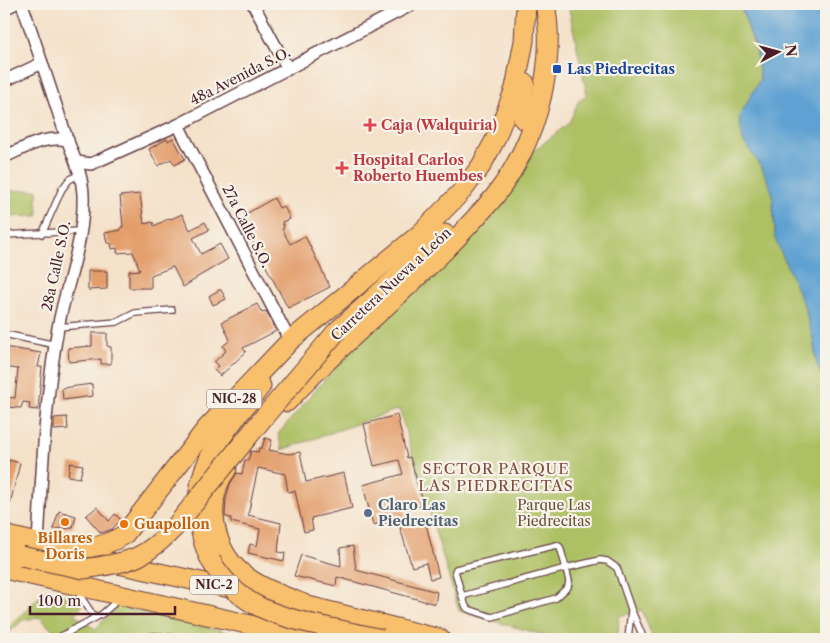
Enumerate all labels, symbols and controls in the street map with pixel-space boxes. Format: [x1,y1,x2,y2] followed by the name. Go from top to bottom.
[752,28,802,78] north arrow
[187,43,293,109] street label: 48a Avenida S.O.
[781,44,801,58] text: N
[567,60,675,78] place label: Las Piedrecitas
[551,63,563,75] marker: Las Piedrecitas
[381,116,497,134] place label: Caja (Walquiria)
[363,118,377,132] marker: Caja (Walquiria)
[353,151,483,185] place label: Hospital Carlos Roberto Huembes
[335,161,349,175] marker: Hospital Carlos Roberto Huembes
[218,182,276,270] street label: 27a Calle S.O.
[38,219,74,313] street label: 28a Calle S.O.
[327,223,455,344] street label: Carretera Nueva a León
[206,389,262,408] road number: NIC-28
[418,459,574,495] district label: SECTOR PARQUE LAS PIEDRECITAS
[378,496,458,530] place label: Claro Las Piedrecitas
[517,496,591,530] park label: Parque Las Piedrecitas
[362,507,374,519] marker: Claro Las Piedrecitas
[134,515,210,533] place label: Guapollon
[59,516,71,528] marker: Billares Doris
[118,518,130,530] marker: Guapollon
[38,529,92,563] place label: Billares Doris
[190,576,238,594] road number: NIC-2
[30,583,175,615] scale bar
[38,591,81,610] text: 100 m

